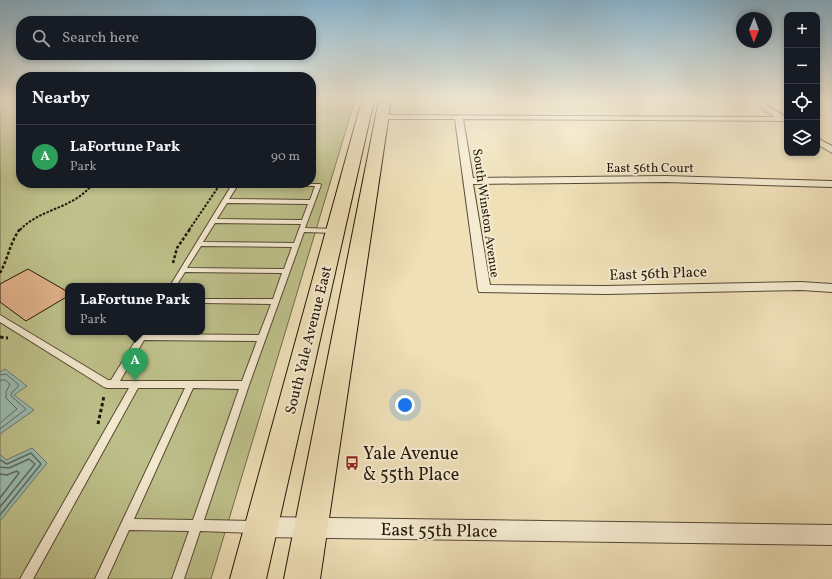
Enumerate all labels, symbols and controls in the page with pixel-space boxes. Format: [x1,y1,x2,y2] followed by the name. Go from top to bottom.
[736,12,772,48] north arrow
[784,12,820,156] map controls
[784,12,820,48] button: +
[16,16,316,60] search box
[30,27,52,49] icon: search
[62,28,139,49] text: Search here
[784,48,820,84] button: −
[784,84,820,120] button: locate
[32,87,90,110] text: Nearby
[784,120,820,156] button: layers
[70,137,180,158] text: LaFortune Park
[40,148,50,166] text: A
[271,148,300,166] text: 90 m
[467,148,503,279] street label: South Winston Avenue
[70,158,97,176] text: Park
[606,160,694,178] street label: East 56th Court
[609,262,707,287] street label: East 56th Place
[281,264,338,417] street label: South Yale Avenue East
[65,283,205,335] popup
[80,290,190,311] text: LaFortune Park
[80,311,107,329] text: Park
[122,348,148,381] pin: A
[395,395,415,415] your location
[363,442,459,488] place label: Yale Avenue & 55th Place
[344,455,360,471] bus stop icon: Yale Avenue & 55th Place
[380,518,498,545] street label: East 55th Place

